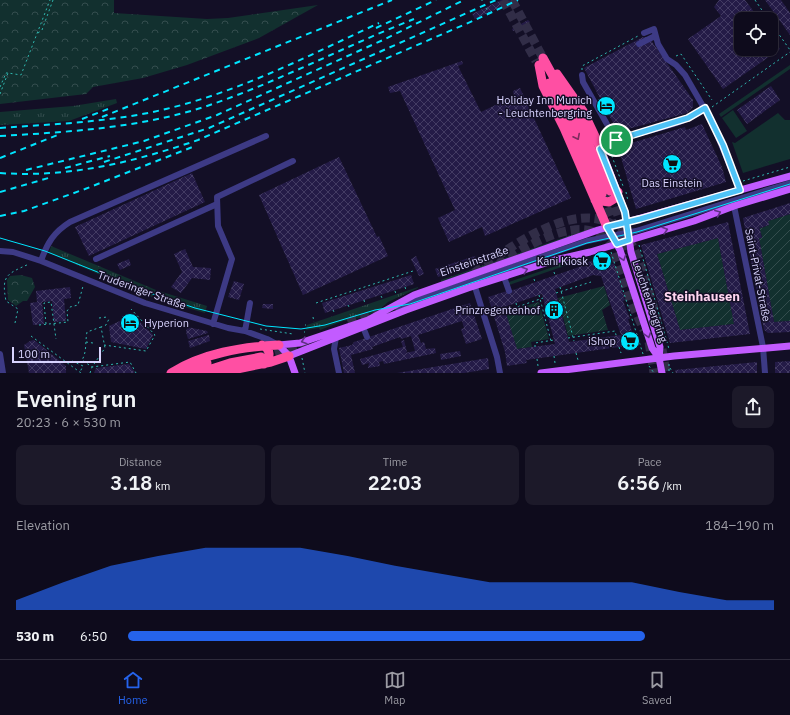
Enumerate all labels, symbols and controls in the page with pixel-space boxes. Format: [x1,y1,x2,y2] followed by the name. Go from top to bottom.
[734,12,778,56] map controls
[734,12,778,56] button: locate
[497,93,592,120] place label: Holiday Inn Munich - Leuchtenbergring
[595,95,617,117] hotel icon: Holiday Inn Munich - Leuchtenbergring
[599,123,633,157] pin
[605,129,627,151] icon: arrive
[572,132,580,140] one-way arrow
[661,153,683,175] supermarket icon: Das Einstein
[642,176,702,190] place label: Das Einstein
[714,209,721,217] one-way arrow
[662,226,669,235] one-way arrow
[742,227,774,323] street label: Saint-Privat-Straße
[438,243,510,279] street label: Einsteinstraße
[591,250,613,272] supermarket icon: Kani Kiosk
[537,254,588,268] place label: Kani Kiosk
[618,255,626,262] one-way arrow
[629,258,671,344] street label: Leuchtenbergring
[522,266,529,275] one-way arrow
[96,267,188,313] street label: Truderinger Straße
[664,288,740,305] district label: Steinhausen
[543,299,565,321] building icon: Prinzregentenhof
[455,303,540,317] place label: Prinzregentenhof
[119,312,141,334] hotel icon: Hyperion
[144,316,189,330] place label: Hyperion
[619,330,641,352] supermarket icon: iShop
[643,332,652,339] one-way arrow
[588,334,616,348] place label: iShop
[300,336,307,345] one-way arrow
[12,345,101,364] scale bar
[18,347,50,361] text: 100 m
[16,384,136,413] text: Evening run
[732,386,774,428] button: share
[16,414,121,431] text: 20:23 · 6 × 530 m
[119,455,162,469] text: Distance
[383,455,407,469] text: Time
[638,455,662,469] text: Pace
[110,469,152,496] text: 3.18
[368,469,422,496] text: 22:03
[617,469,660,496] text: 6:56
[152,479,170,493] text: km
[660,479,682,493] text: /km
[16,517,70,534] text: Elevation
[705,517,774,534] text: 184–190 m
[16,628,54,645] text: 530 m
[80,628,107,645] text: 6:50
[118,669,148,707] tab: Home
[384,669,406,707] tab: Map
[642,669,672,707] tab: Saved

